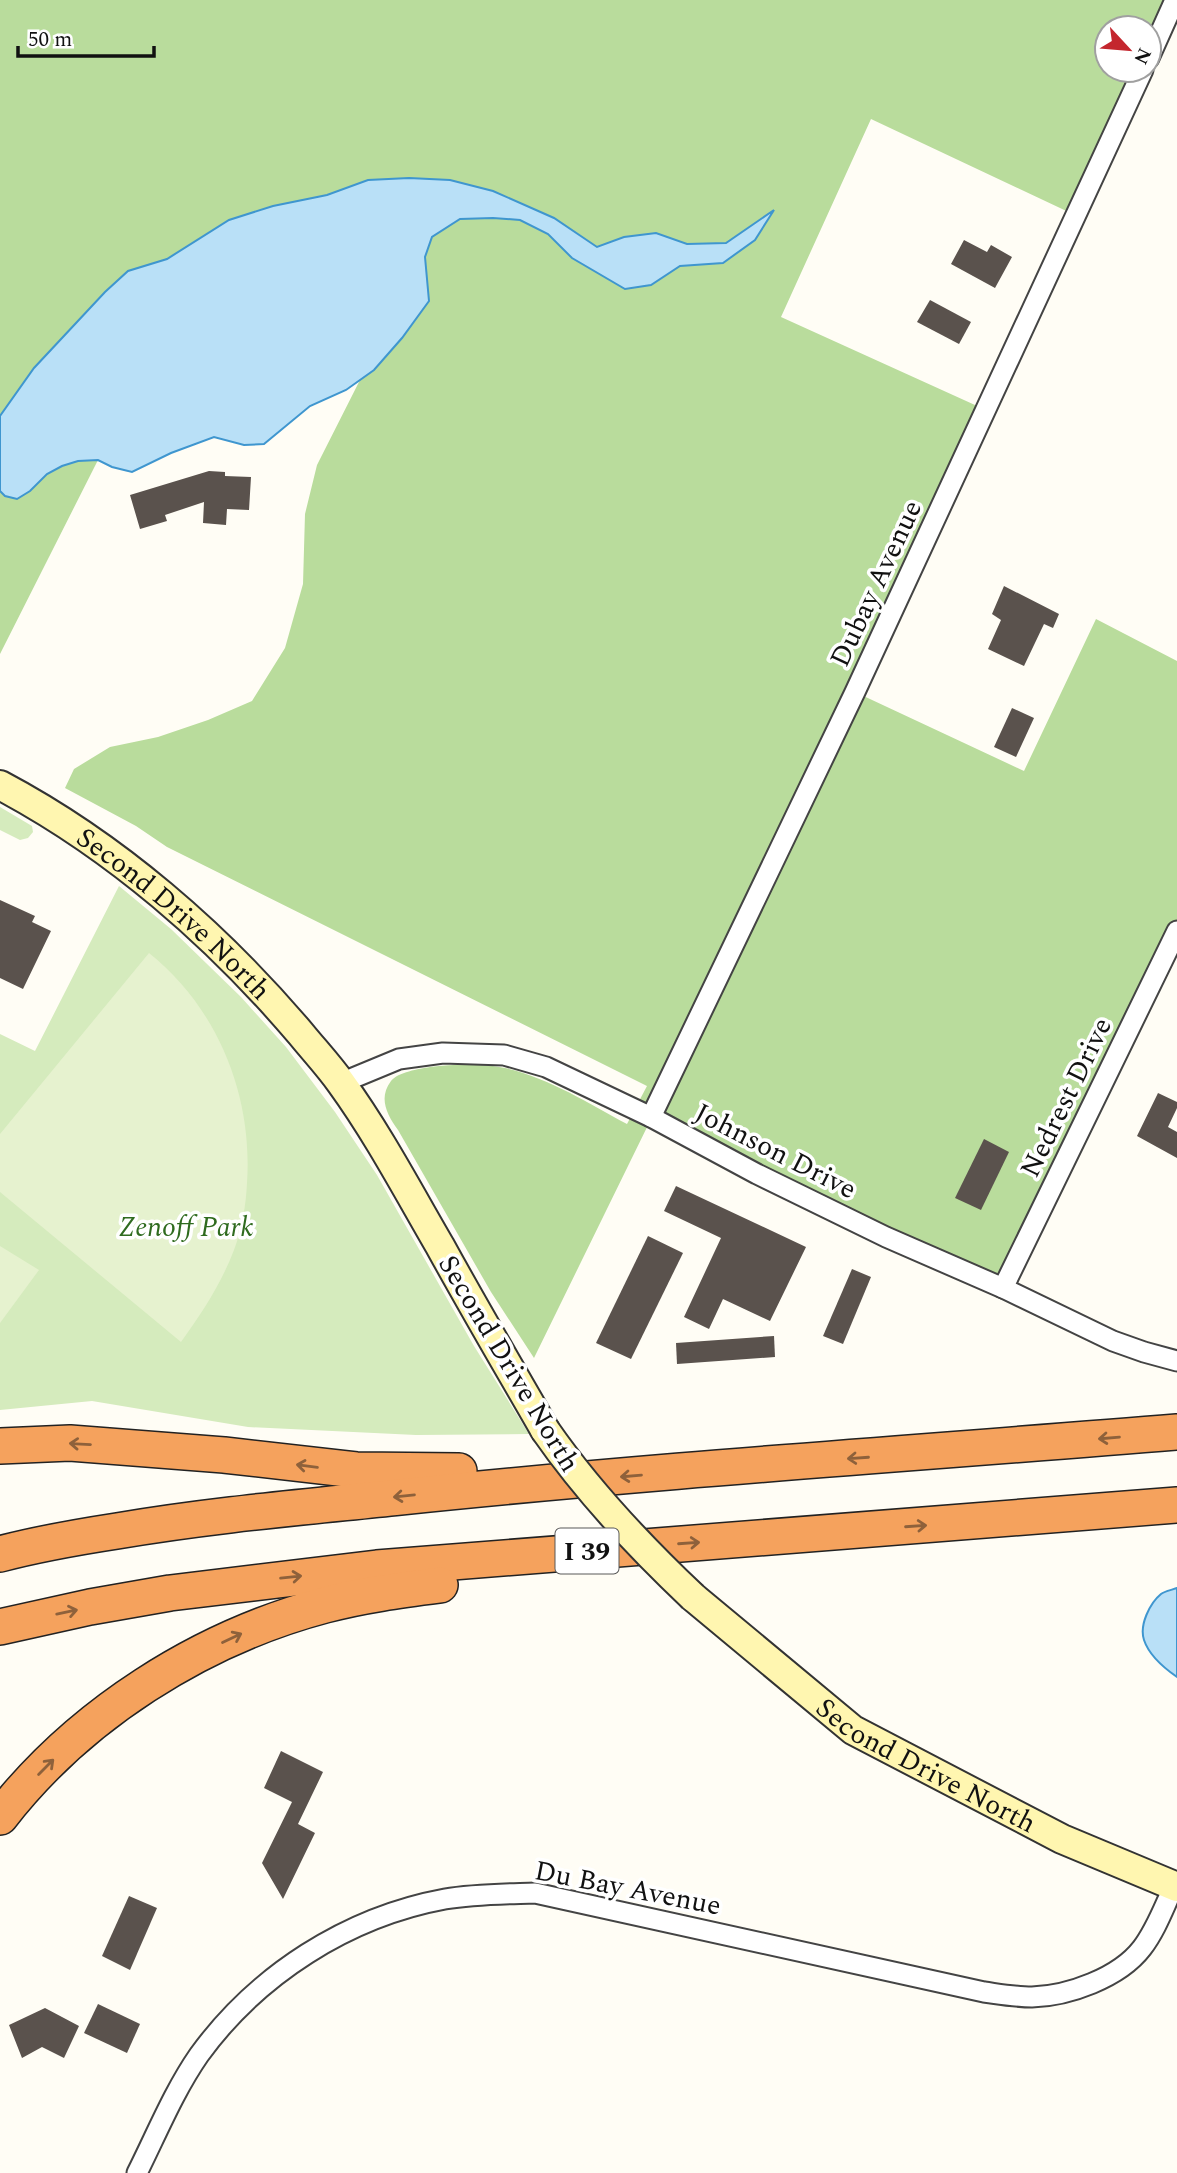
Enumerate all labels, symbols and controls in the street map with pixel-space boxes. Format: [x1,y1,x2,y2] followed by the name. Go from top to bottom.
[18,14,154,58] scale bar
[1093,14,1163,84] north arrow
[28,24,72,56] text: 50 m
[1125,42,1158,69] text: N
[819,493,934,674] street label: Dubay Avenue
[67,817,281,1010] street label: Second Drive North
[1009,1010,1124,1185] street label: Nedrest Drive
[687,1092,864,1211] street label: Johnson Drive
[118,1206,254,1249] park label: Zenoff Park
[427,1247,591,1481] street label: Second Drive North
[1098,1432,1121,1445] one-way arrow
[69,1437,92,1450] one-way arrow
[847,1452,870,1465] one-way arrow
[296,1459,318,1472] one-way arrow
[620,1470,643,1483] one-way arrow
[394,1490,416,1503] one-way arrow
[904,1519,926,1532] one-way arrow
[556,1528,618,1574] road number: I 39
[677,1536,700,1549] one-way arrow
[280,1571,302,1584] one-way arrow
[55,1605,78,1618] one-way arrow
[221,1631,242,1644] one-way arrow
[806,1687,1044,1845] street label: Second Drive North
[37,1758,54,1775] one-way arrow
[531,1849,725,1928] street label: Du Bay Avenue

